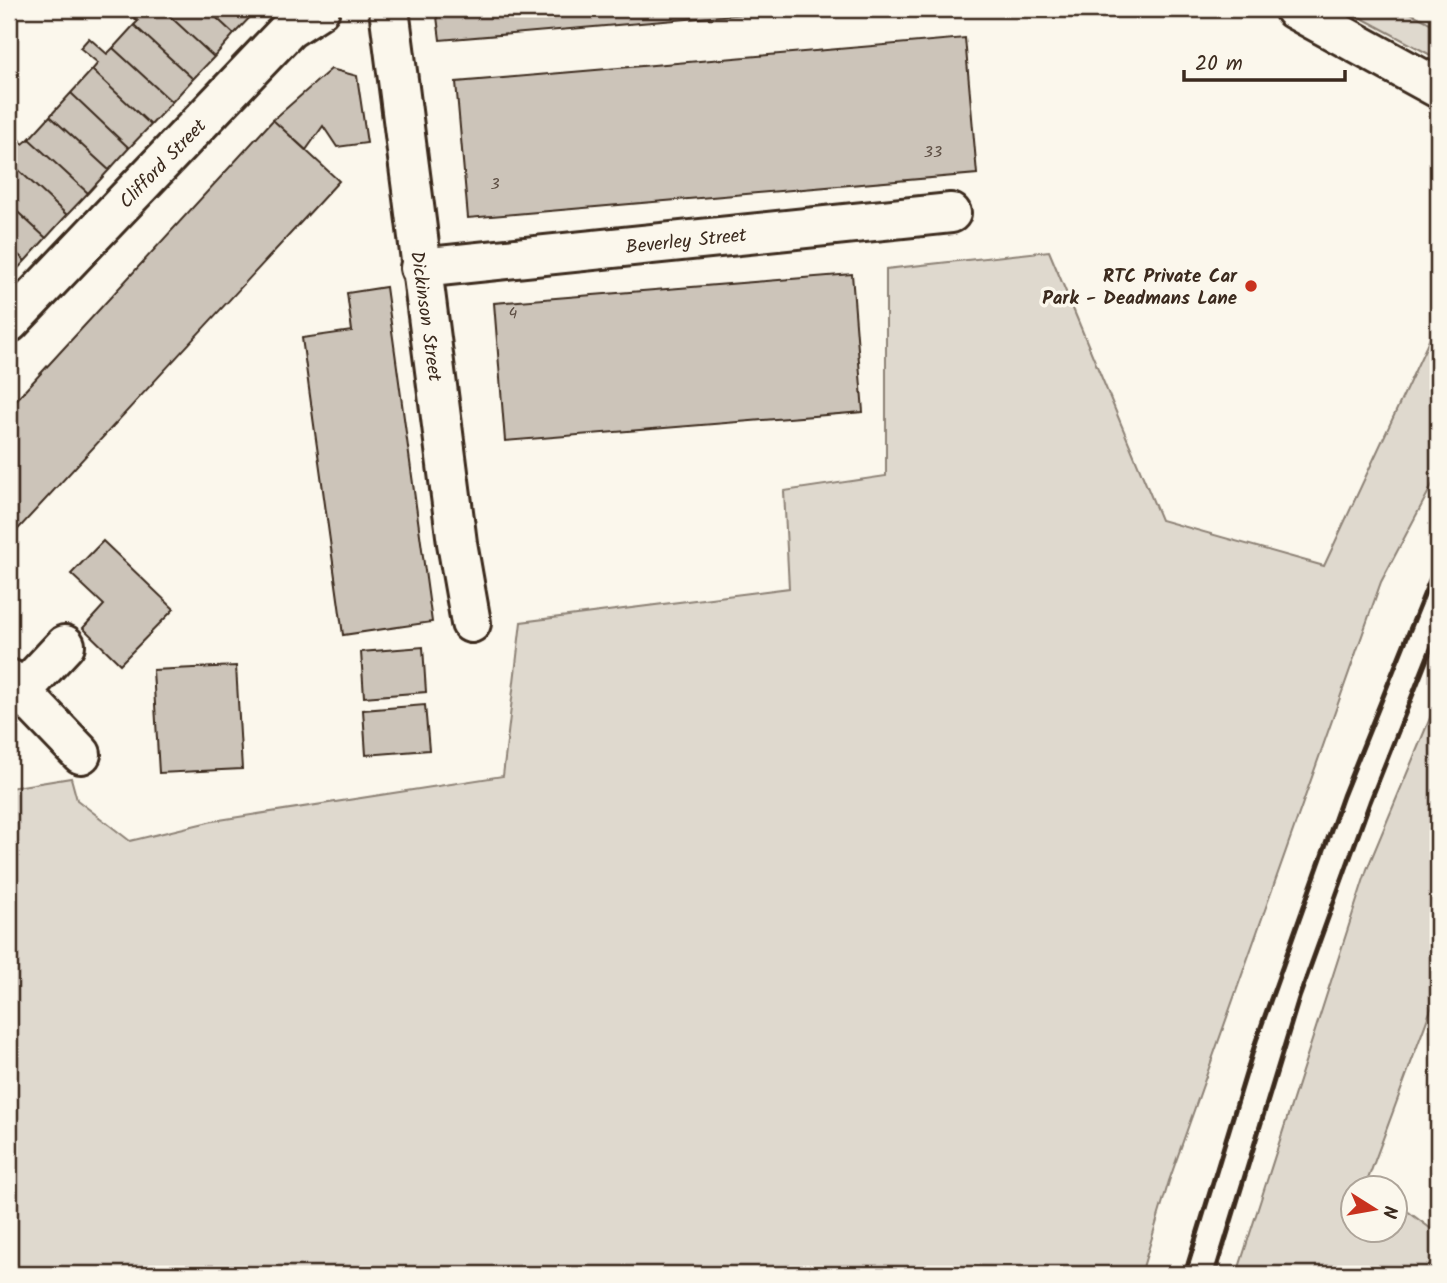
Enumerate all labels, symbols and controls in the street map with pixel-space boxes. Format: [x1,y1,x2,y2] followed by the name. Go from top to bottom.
[1184,38,1346,82] scale bar
[1195,48,1243,81] text: 20 m
[113,112,215,216] street label: Clifford Street
[924,140,942,165] house number: 33
[490,172,500,197] house number: 3
[624,221,749,263] street label: Beverley Street
[401,249,449,384] street label: Dickinson Street
[1042,262,1238,314] place label: RTC Private Car Park - Deadmans Lane
[1243,278,1259,294] marker: RTC Private Car Park - Deadmans Lane
[509,301,518,326] house number: 4
[1338,1174,1408,1244] north arrow
[1373,1203,1405,1221] text: N

